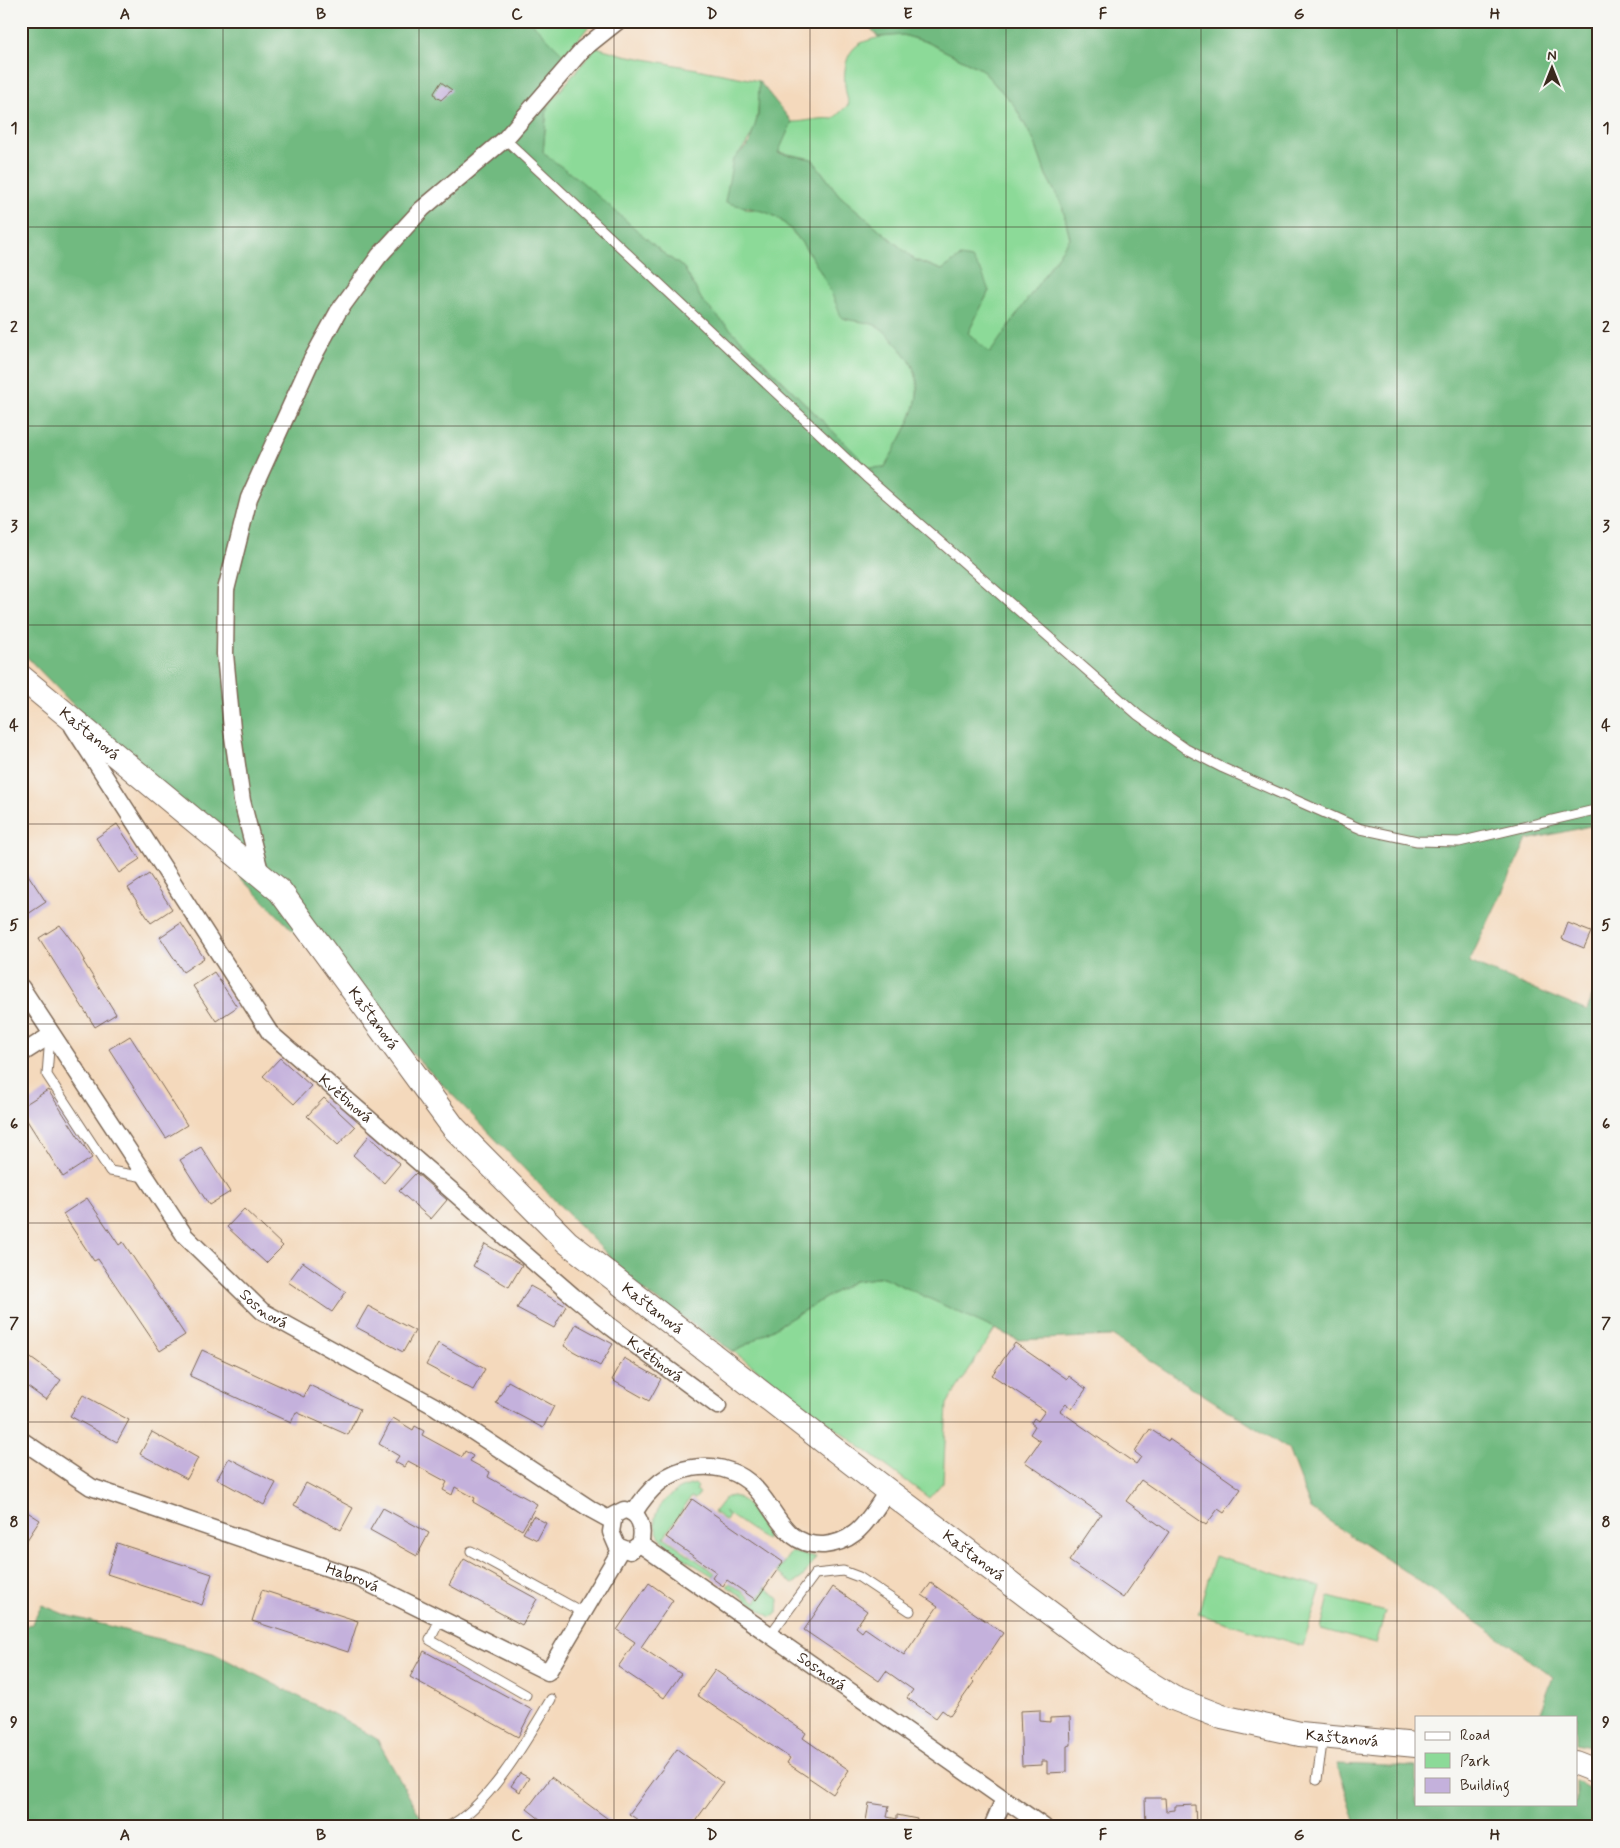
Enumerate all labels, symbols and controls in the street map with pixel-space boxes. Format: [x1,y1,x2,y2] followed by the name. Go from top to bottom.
[120,4,130,25] text: A
[316,4,326,25] text: B
[511,4,523,25] text: C
[706,4,718,25] text: D
[903,4,913,25] text: E
[1099,4,1108,25] text: F
[1294,4,1305,25] text: G
[1490,4,1501,25] text: H
[1528,42,1578,92] north arrow
[1547,47,1557,65] text: N
[10,118,18,139] text: 1
[1602,118,1610,139] text: 1
[10,317,18,338] text: 2
[1602,317,1610,338] text: 2
[10,516,18,537] text: 3
[1602,516,1610,537] text: 3
[55,702,125,765] street label: Kaštanová
[9,715,19,736] text: 4
[1601,715,1611,736] text: 4
[9,915,19,936] text: 5
[1601,915,1611,936] text: 5
[343,983,404,1054] street label: Kaštanová
[314,1069,377,1128] street label: Květinová
[10,1114,18,1135] text: 6
[1602,1114,1610,1135] text: 6
[617,1278,688,1339] street label: Kaštanová
[235,1284,292,1334] street label: Sosnová
[9,1313,19,1334] text: 7
[1601,1313,1611,1334] text: 7
[623,1332,688,1387] street label: Květinová
[9,1512,19,1533] text: 8
[1601,1512,1611,1533] text: 8
[938,1525,1009,1586] street label: Kaštanová
[323,1558,383,1597] street label: Habrová
[793,1647,851,1696] street label: Sosnová
[10,1712,18,1733] text: 9
[1602,1712,1610,1733] text: 9
[1415,1716,1578,1806] legend
[1305,1724,1380,1752] street label: Kaštanová
[1460,1726,1490,1746] text: Road
[1460,1752,1490,1772] text: Park
[1460,1776,1510,1797] text: Building
[120,1825,130,1846] text: A
[316,1825,326,1846] text: B
[511,1825,523,1846] text: C
[706,1825,718,1846] text: D
[903,1825,913,1846] text: E
[1099,1825,1108,1846] text: F
[1294,1825,1305,1846] text: G
[1490,1825,1501,1846] text: H

